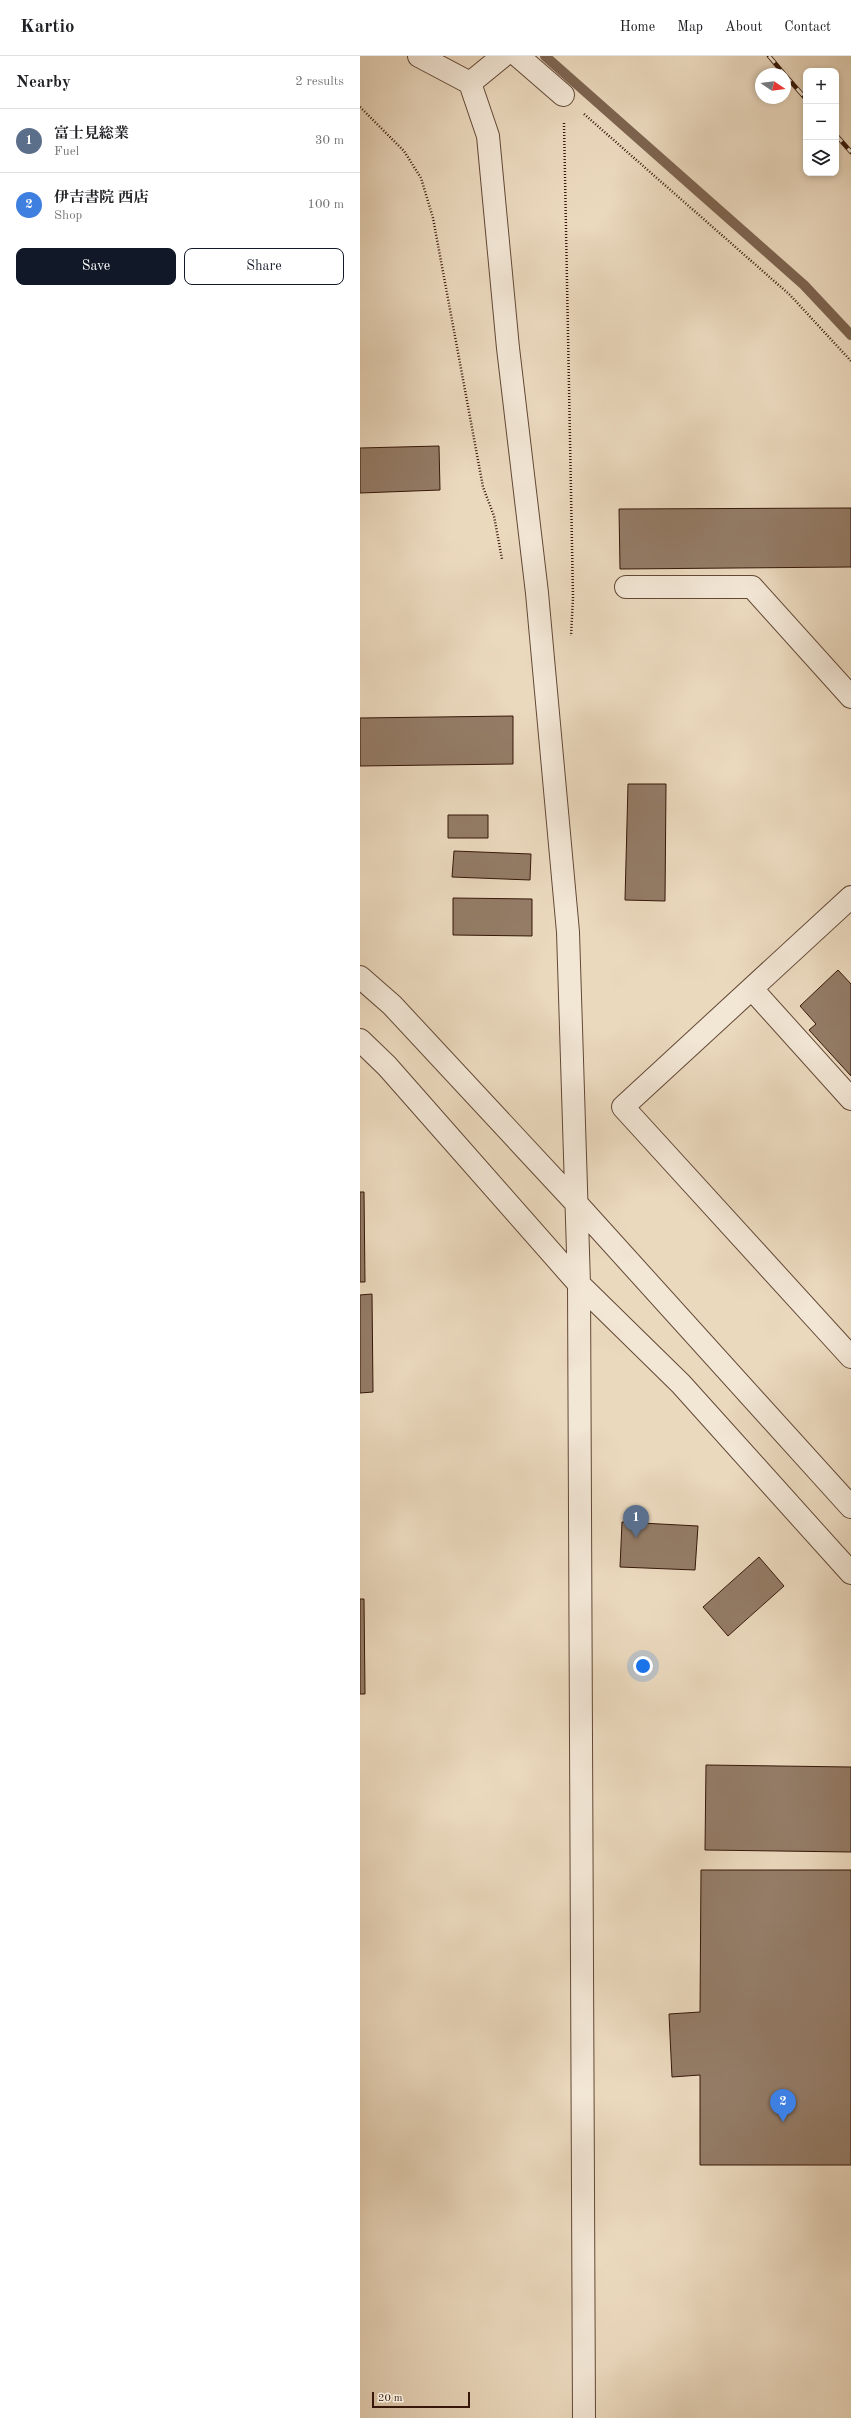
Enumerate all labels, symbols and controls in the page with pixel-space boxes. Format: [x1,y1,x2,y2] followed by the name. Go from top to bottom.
[20,18,75,37] text: Kartio
[620,20,655,34] text: Home
[677,20,703,34] text: Map
[725,20,762,34] text: About
[784,20,831,34] text: Contact
[755,68,791,104] north arrow
[803,68,839,176] map controls
[803,68,839,104] button: +
[16,74,71,91] text: Nearby
[295,75,344,88] text: 2 results
[803,104,839,140] button: −
[54,127,129,142] text: 富士見総業
[25,134,33,147] text: 1
[315,134,344,147] text: 30 m
[803,140,839,176] button: layers
[54,145,79,158] text: Fuel
[54,191,148,206] text: 伊吉書院 西店
[25,198,33,211] text: 2
[307,198,344,211] text: 100 m
[54,209,82,222] text: Shop
[16,248,176,285] button: Save
[184,248,344,285] button: Share
[623,1505,649,1538] pin: 1
[633,1656,653,1676] your location
[770,2089,796,2122] pin: 2
[372,2390,470,2409] scale bar
[378,2393,403,2404] text: 20 m

